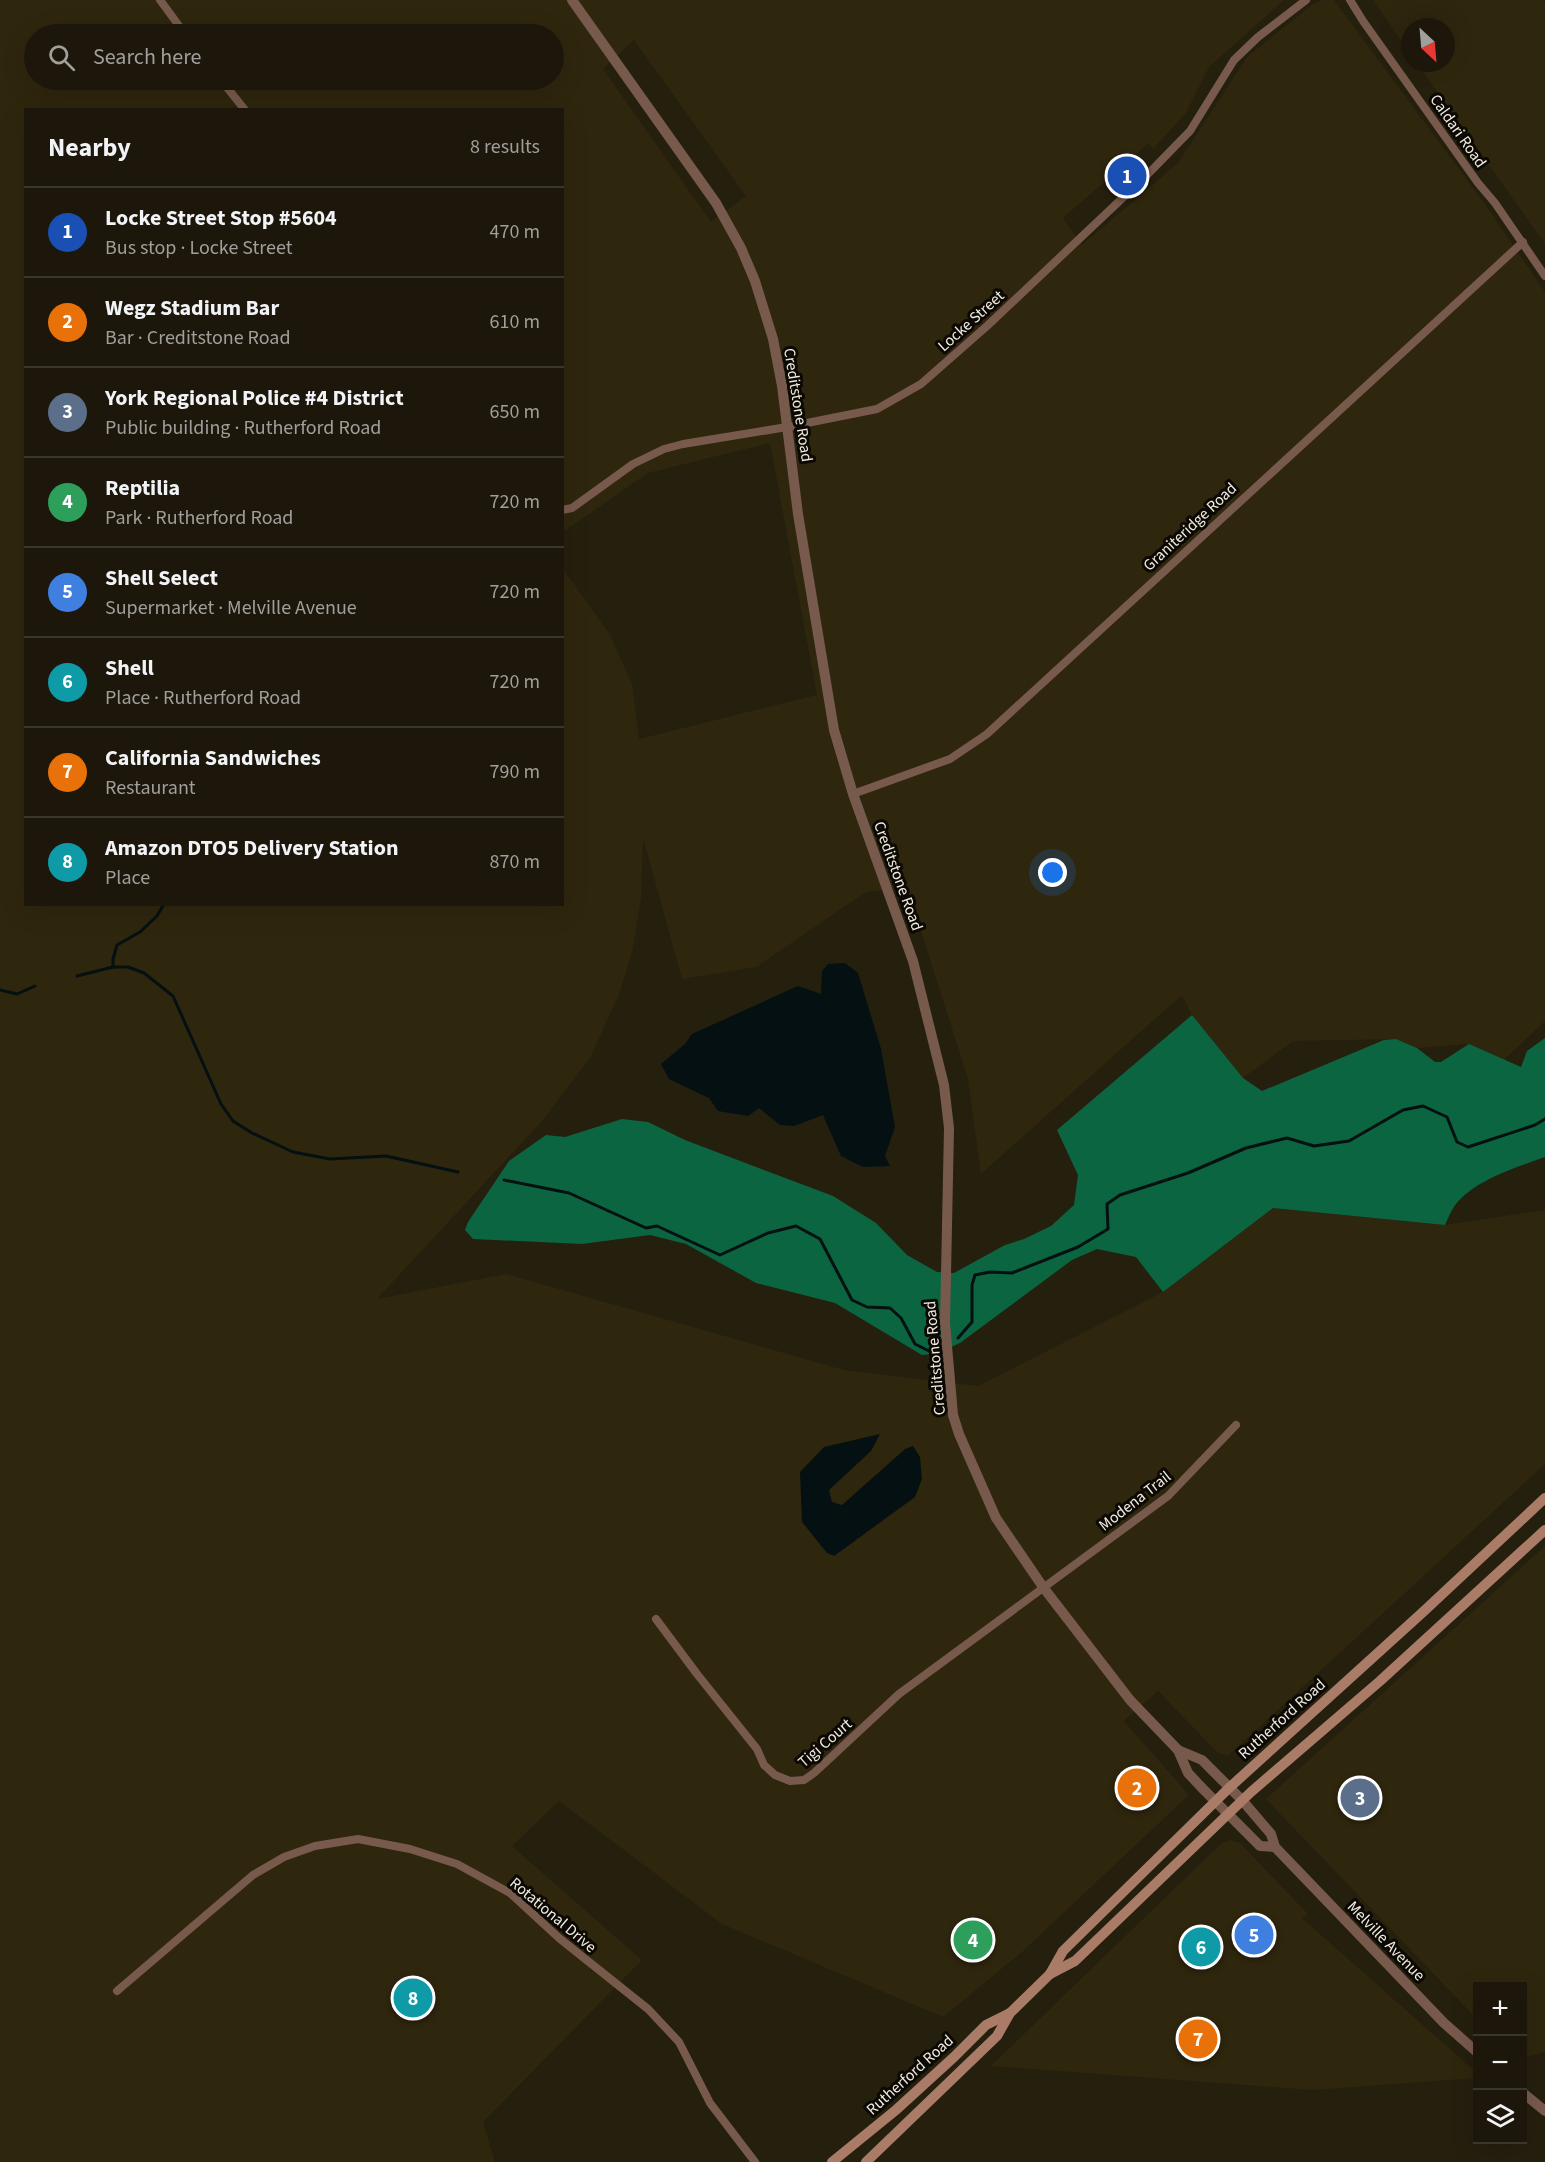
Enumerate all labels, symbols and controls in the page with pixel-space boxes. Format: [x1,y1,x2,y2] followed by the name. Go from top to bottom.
[1401,18,1455,72] north arrow
[24,24,564,90] search box
[45,41,78,74] icon: search
[93,41,201,73] text: Search here
[1425,90,1491,172] street label: Caldari Road
[48,129,131,166] text: Nearby
[470,133,540,161] text: 8 results
[1108,154,1146,198] pin: 1
[105,202,337,234] text: Locke Street Stop #5604
[62,218,73,246] text: 1
[490,218,540,246] text: 470 m
[105,234,292,262] text: Bus stop · Locke Street
[933,285,1009,357] street label: Locke Street
[105,292,279,324] text: Wegz Stadium Bar
[62,308,73,336] text: 2
[490,308,540,336] text: 610 m
[105,324,291,352] text: Bar · Creditstone Road
[778,346,818,464] street label: Creditstone Road
[105,382,404,414] text: York Regional Police #4 District
[62,398,73,426] text: 3
[490,398,540,426] text: 650 m
[105,414,381,442] text: Public building · Rutherford Road
[105,472,180,504] text: Reptilia
[1138,478,1242,576] street label: Graniteridge Road
[62,488,73,516] text: 4
[490,488,540,516] text: 720 m
[105,504,293,532] text: Park · Rutherford Road
[105,562,218,594] text: Shell Select
[62,578,73,606] text: 5
[490,578,540,606] text: 720 m
[105,594,357,622] text: Supermarket · Melville Avenue
[105,652,154,684] text: Shell
[62,668,73,696] text: 6
[490,668,540,696] text: 720 m
[105,684,301,712] text: Place · Rutherford Road
[105,742,321,774] text: California Sandwiches
[62,758,73,786] text: 7
[490,758,540,786] text: 790 m
[105,774,196,802] text: Restaurant
[868,818,928,934] street label: Creditstone Road
[105,832,398,864] text: Amazon DTO5 Delivery Station
[62,848,73,876] text: 8
[490,848,540,876] text: 870 m
[1038,858,1067,887] your location
[105,864,150,892] text: Place
[919,1300,951,1416] street label: Creditstone Road
[1094,1466,1176,1536] street label: Modena Trail
[1234,1674,1330,1764] street label: Rutherford Road
[793,1713,857,1773] street label: Tigi Court
[1118,1766,1156,1810] pin: 2
[1340,1776,1380,1820] pin: 3
[505,1872,601,1958] street label: Rotational Drive
[1342,1896,1430,1986] street label: Melville Avenue
[1234,1912,1274,1958] pin: 5
[954,1918,992,1962] pin: 4
[1182,1924,1220,1970] pin: 6
[394,1976,432,2020] pin: 8
[1473,1982,1527,2144] map controls
[1473,1982,1527,2036] button: +
[1178,2016,1218,2062] pin: 7
[862,2030,958,2120] street label: Rutherford Road
[1473,2036,1527,2090] button: −
[1473,2090,1527,2144] button: layers

